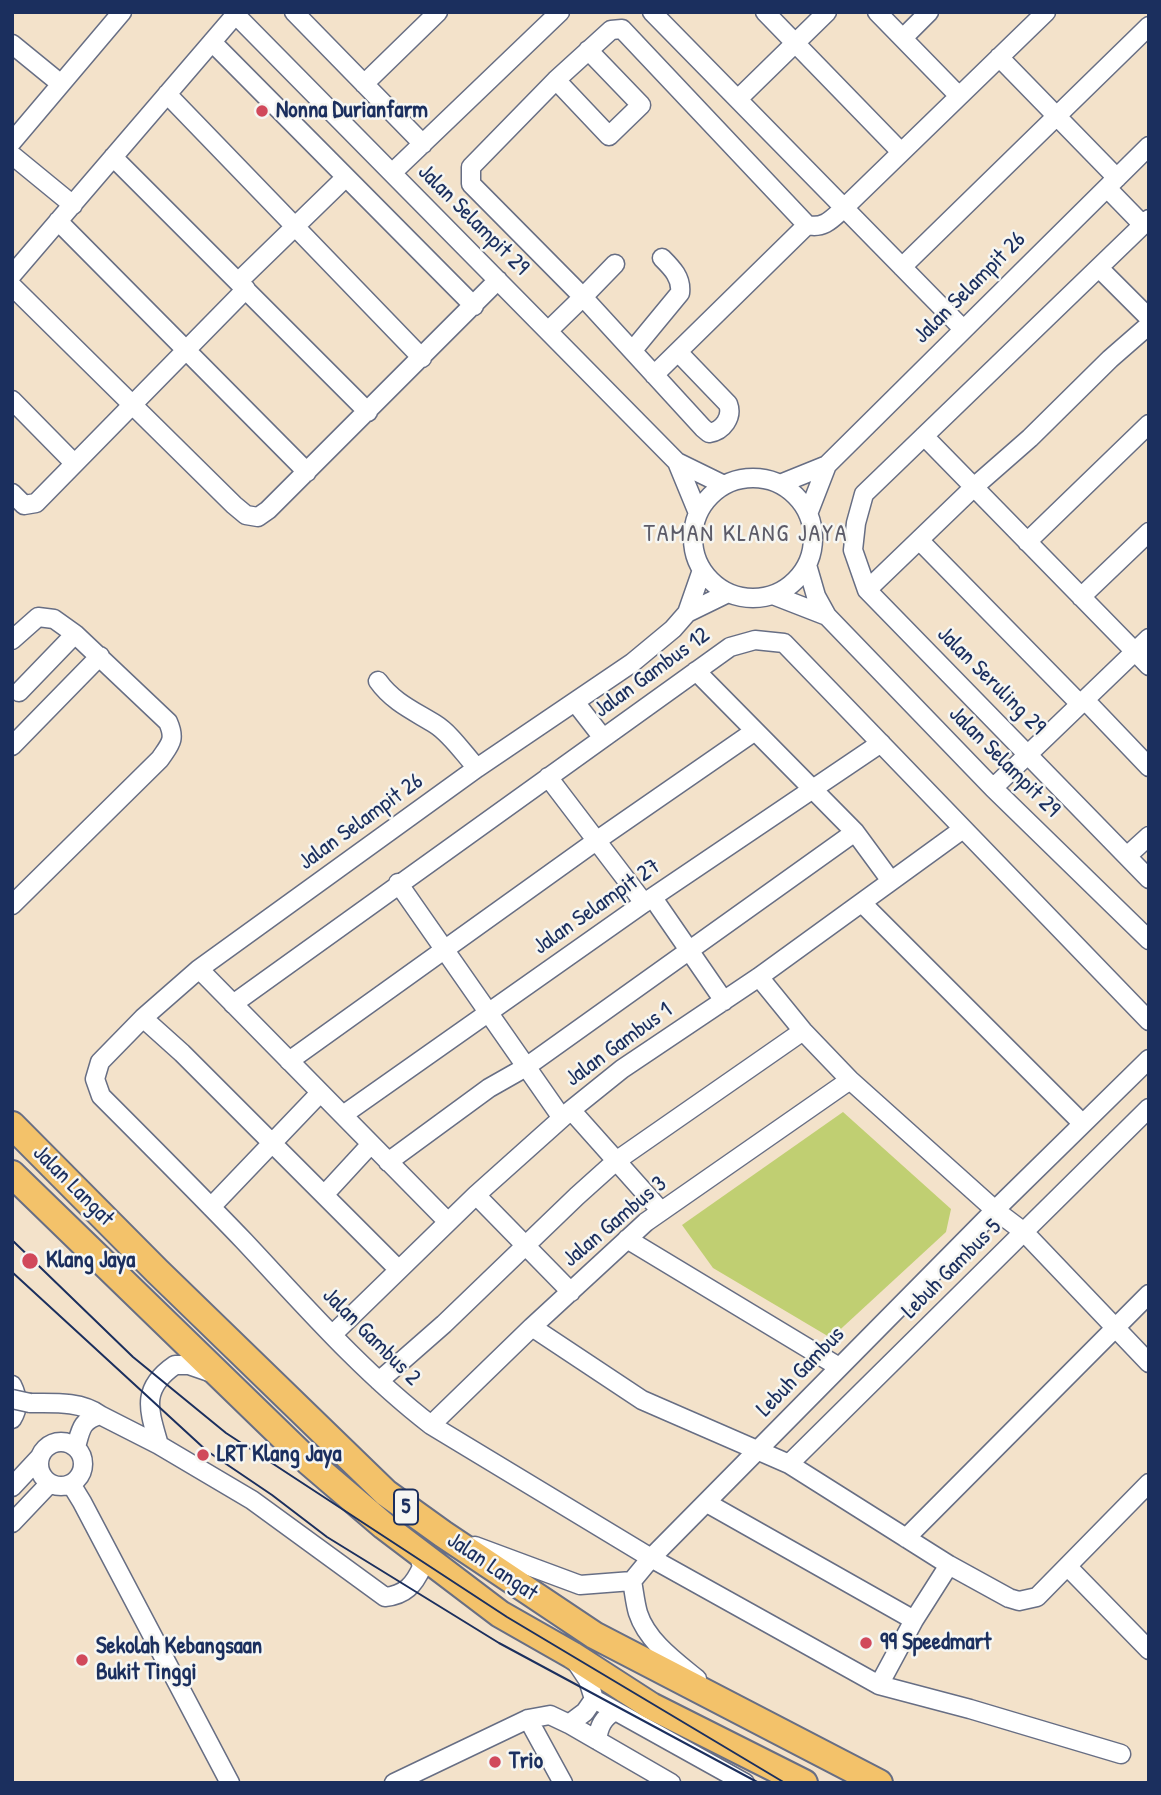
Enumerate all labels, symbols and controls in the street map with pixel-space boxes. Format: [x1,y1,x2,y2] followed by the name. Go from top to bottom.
[276,97,428,125] place label: Nonna Durianfarm
[254,103,270,119] marker: Nonna Durianfarm
[412,159,534,281] street label: Jalan Selampit 29
[908,226,1032,350] street label: Jalan Selampit 26
[645,521,847,549] district label: TAMAN KLANG JAYA
[931,621,1051,741] street label: Jalan Seruling 29
[589,622,715,724] street label: Jalan Gambus 12
[943,701,1065,823] street label: Jalan Selampit 29
[293,768,429,876] street label: Jalan Selampit 26
[528,853,666,961] street label: Jalan Selampit 27
[560,997,678,1093] street label: Jalan Gambus 1
[27,1140,119,1232] street label: Jalan Langat
[557,1171,673,1273] street label: Jalan Gambus 3
[896,1213,1008,1325] street label: Lebuh Gambus 5
[46,1247,135,1275] place label: Klang Jaya
[20,1251,40,1271] marker: Klang Jaya
[316,1282,426,1392] street label: Jalan Gambus 2
[751,1321,851,1423] street label: Lebuh Gambus
[217,1441,341,1469] place label: LRT Klang Jaya
[195,1447,211,1463] marker: LRT Klang Jaya
[394,1490,418,1524] road number: 5
[441,1527,543,1607] street label: Jalan Langat
[880,1629,991,1657] place label: 99 Speedmart
[96,1633,262,1687] place label: Sekolah Kebangsaan Bukit Tinggi
[858,1635,874,1651] marker: 99 Speedmart
[74,1652,90,1668] marker: Sekolah Kebangsaan Bukit Tinggi
[509,1748,543,1776] place label: Trio
[487,1754,503,1770] marker: Trio

